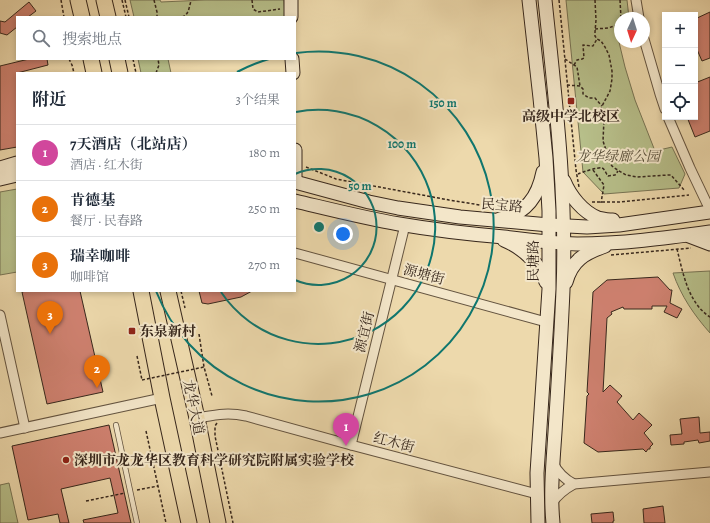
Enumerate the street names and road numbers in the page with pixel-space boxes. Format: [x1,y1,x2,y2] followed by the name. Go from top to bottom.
[480,194,524,217] street label: 民宝路
[524,240,543,282] street label: 民塘路
[401,260,447,289] street label: 源塘街
[350,309,379,355] street label: 源宜街
[178,378,209,436] street label: 龙华大道
[371,428,417,457] street label: 红木街

